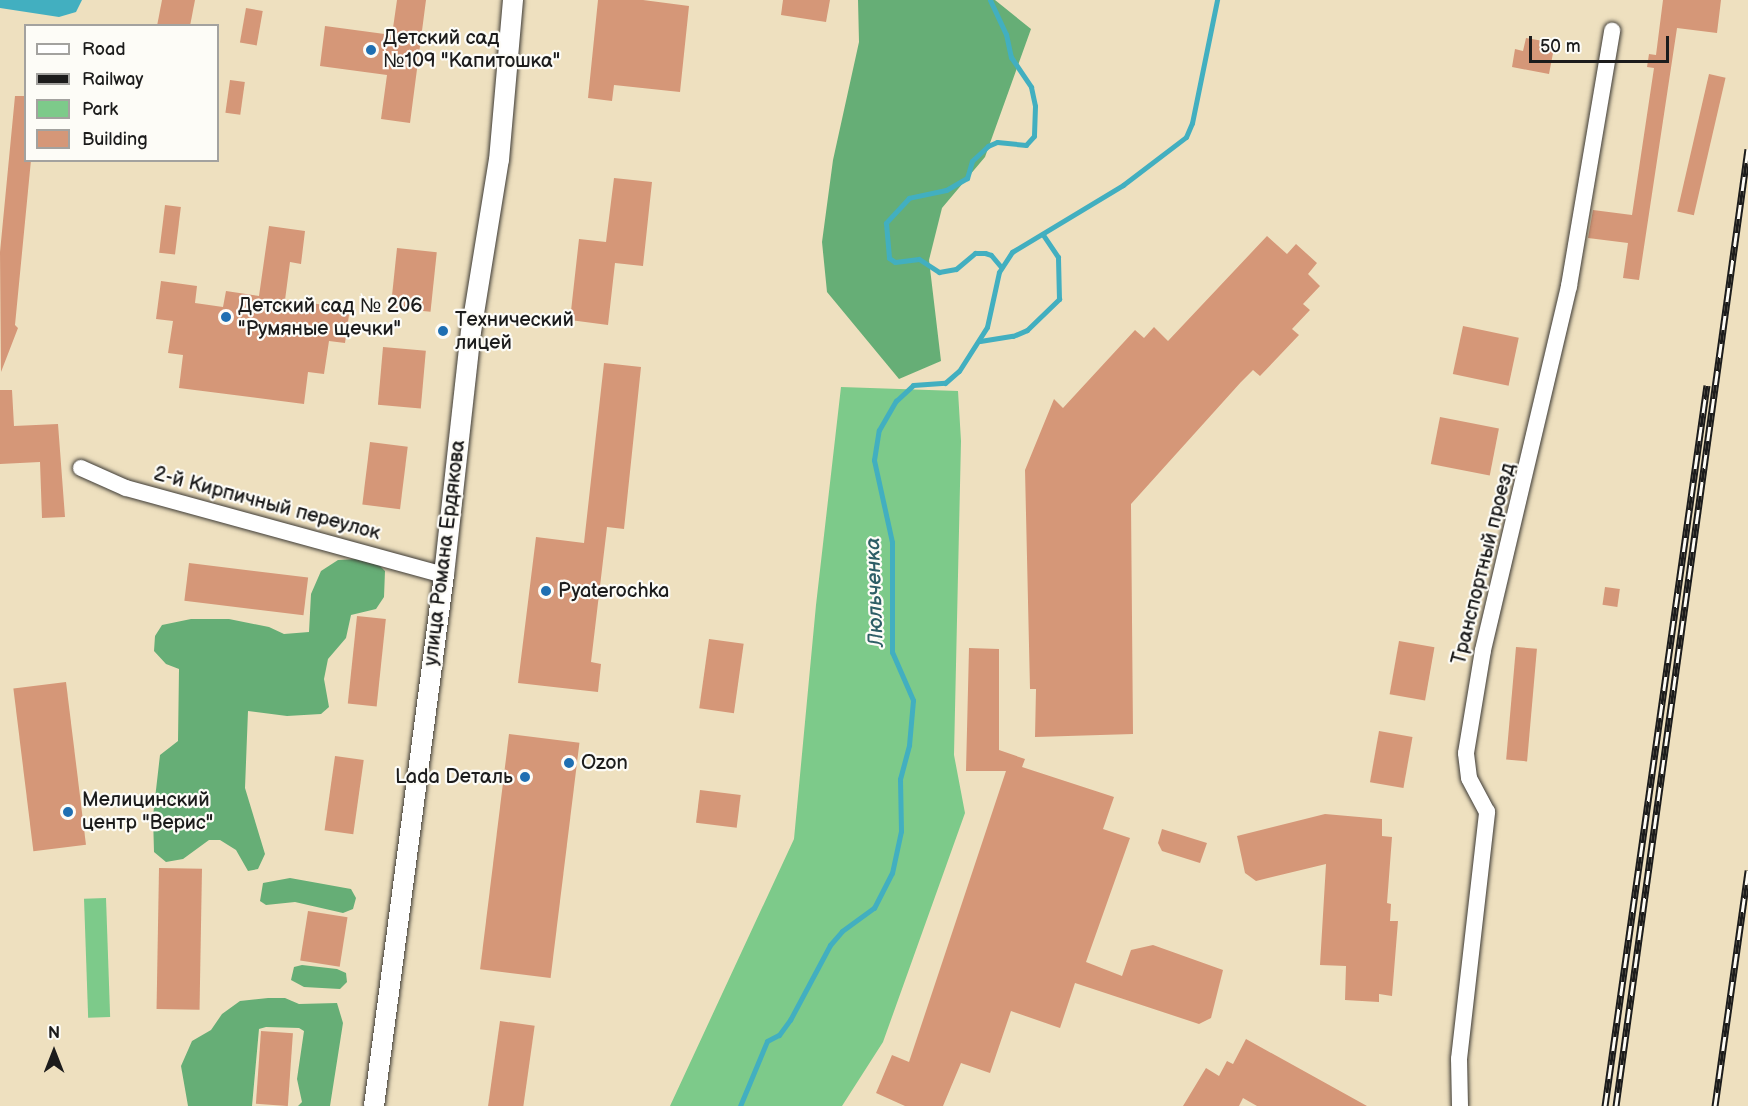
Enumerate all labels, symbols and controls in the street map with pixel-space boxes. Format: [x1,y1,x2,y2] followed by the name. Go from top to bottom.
[24,24,219,162] legend
[1532,24,1672,62] scale bar
[383,27,560,74] place label: Детский сад №109 "Капитошка"
[1540,36,1581,57] text: 50 m
[82,39,126,60] text: Road
[364,43,378,57] marker: Детский сад №109 "Капитошка"
[82,69,144,90] text: Railway
[82,99,118,120] text: Park
[82,129,148,150] text: Building
[238,294,422,341] place label: Детский сад № 206 "Румяные щечки"
[455,308,574,355] place label: Технический лицей
[219,310,233,324] marker: Детский сад № 206 "Румяные щечки"
[436,324,450,338] marker: Технический лицей
[419,439,471,667] street label: улица Романа Ердякова
[1447,461,1521,667] street label: Транспортный проезд
[151,462,383,546] street label: 2-й Кирпичный переулок
[860,537,890,647] water label: Люльченка
[558,579,669,603] place label: Pyaterochka
[539,584,553,598] marker: Pyaterochka
[581,751,628,775] place label: Ozon
[562,756,576,770] marker: Ozon
[395,765,513,789] place label: Lada Dеталь
[518,770,532,784] marker: Lada Dеталь
[82,789,213,836] place label: Мелицинский центр "Верис"
[59,803,77,821] marker: Мелицинский центр "Верис"
[24,1022,84,1082] north arrow
[48,1024,60,1043] text: N

